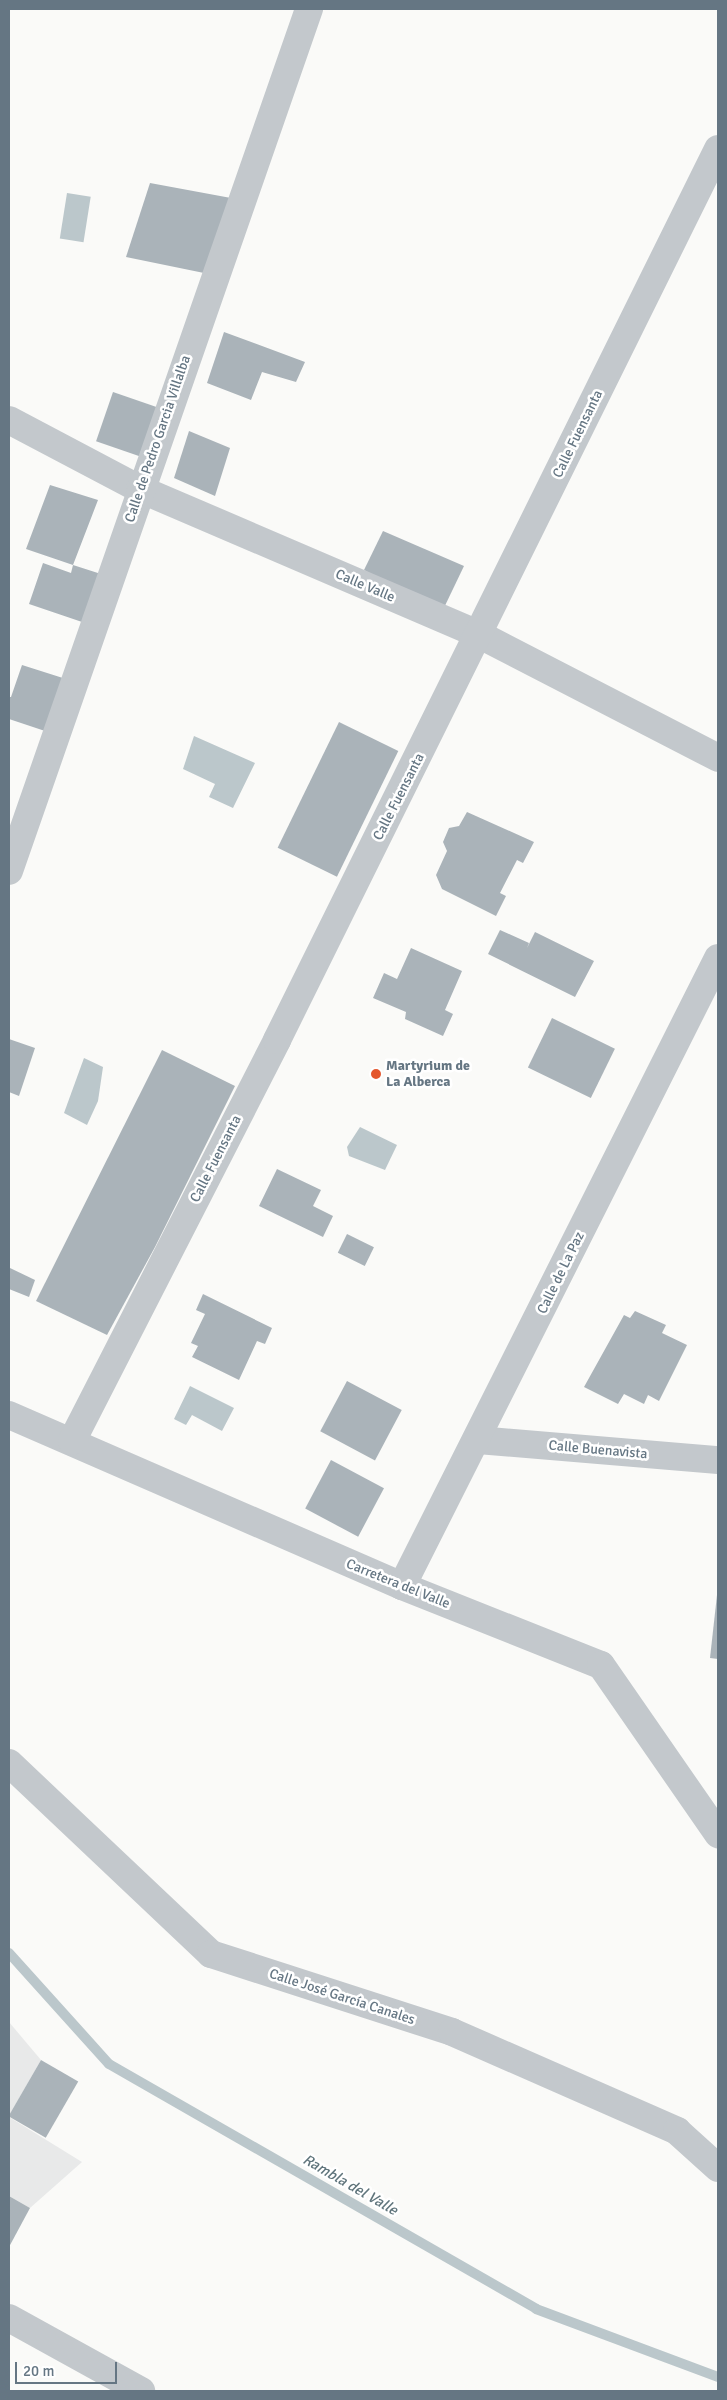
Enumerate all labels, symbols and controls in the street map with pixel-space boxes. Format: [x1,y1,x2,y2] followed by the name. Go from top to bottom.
[121,353,195,525] street label: Calle de Pedro Garcia Villalba
[550,387,606,481] street label: Calle Fuensanta
[333,566,397,606] street label: Calle Valle
[370,751,428,843] street label: Calle Fuensanta
[386,1058,470,1090] place label: Martyrium de La Alberca
[370,1068,382,1080] marker: Martyrium de La Alberca
[187,1113,245,1205] street label: Calle Fuensanta
[534,1229,588,1317] street label: Calle de La Paz
[548,1437,648,1463] street label: Calle Buenavista
[344,1555,452,1613] street label: Carretera del Valle
[267,1965,417,2029] street label: Calle José García Canales
[299,2151,401,2219] water label: Rambla del Valle
[18,2352,120,2384] scale bar
[23,2362,54,2380] text: 20 m

